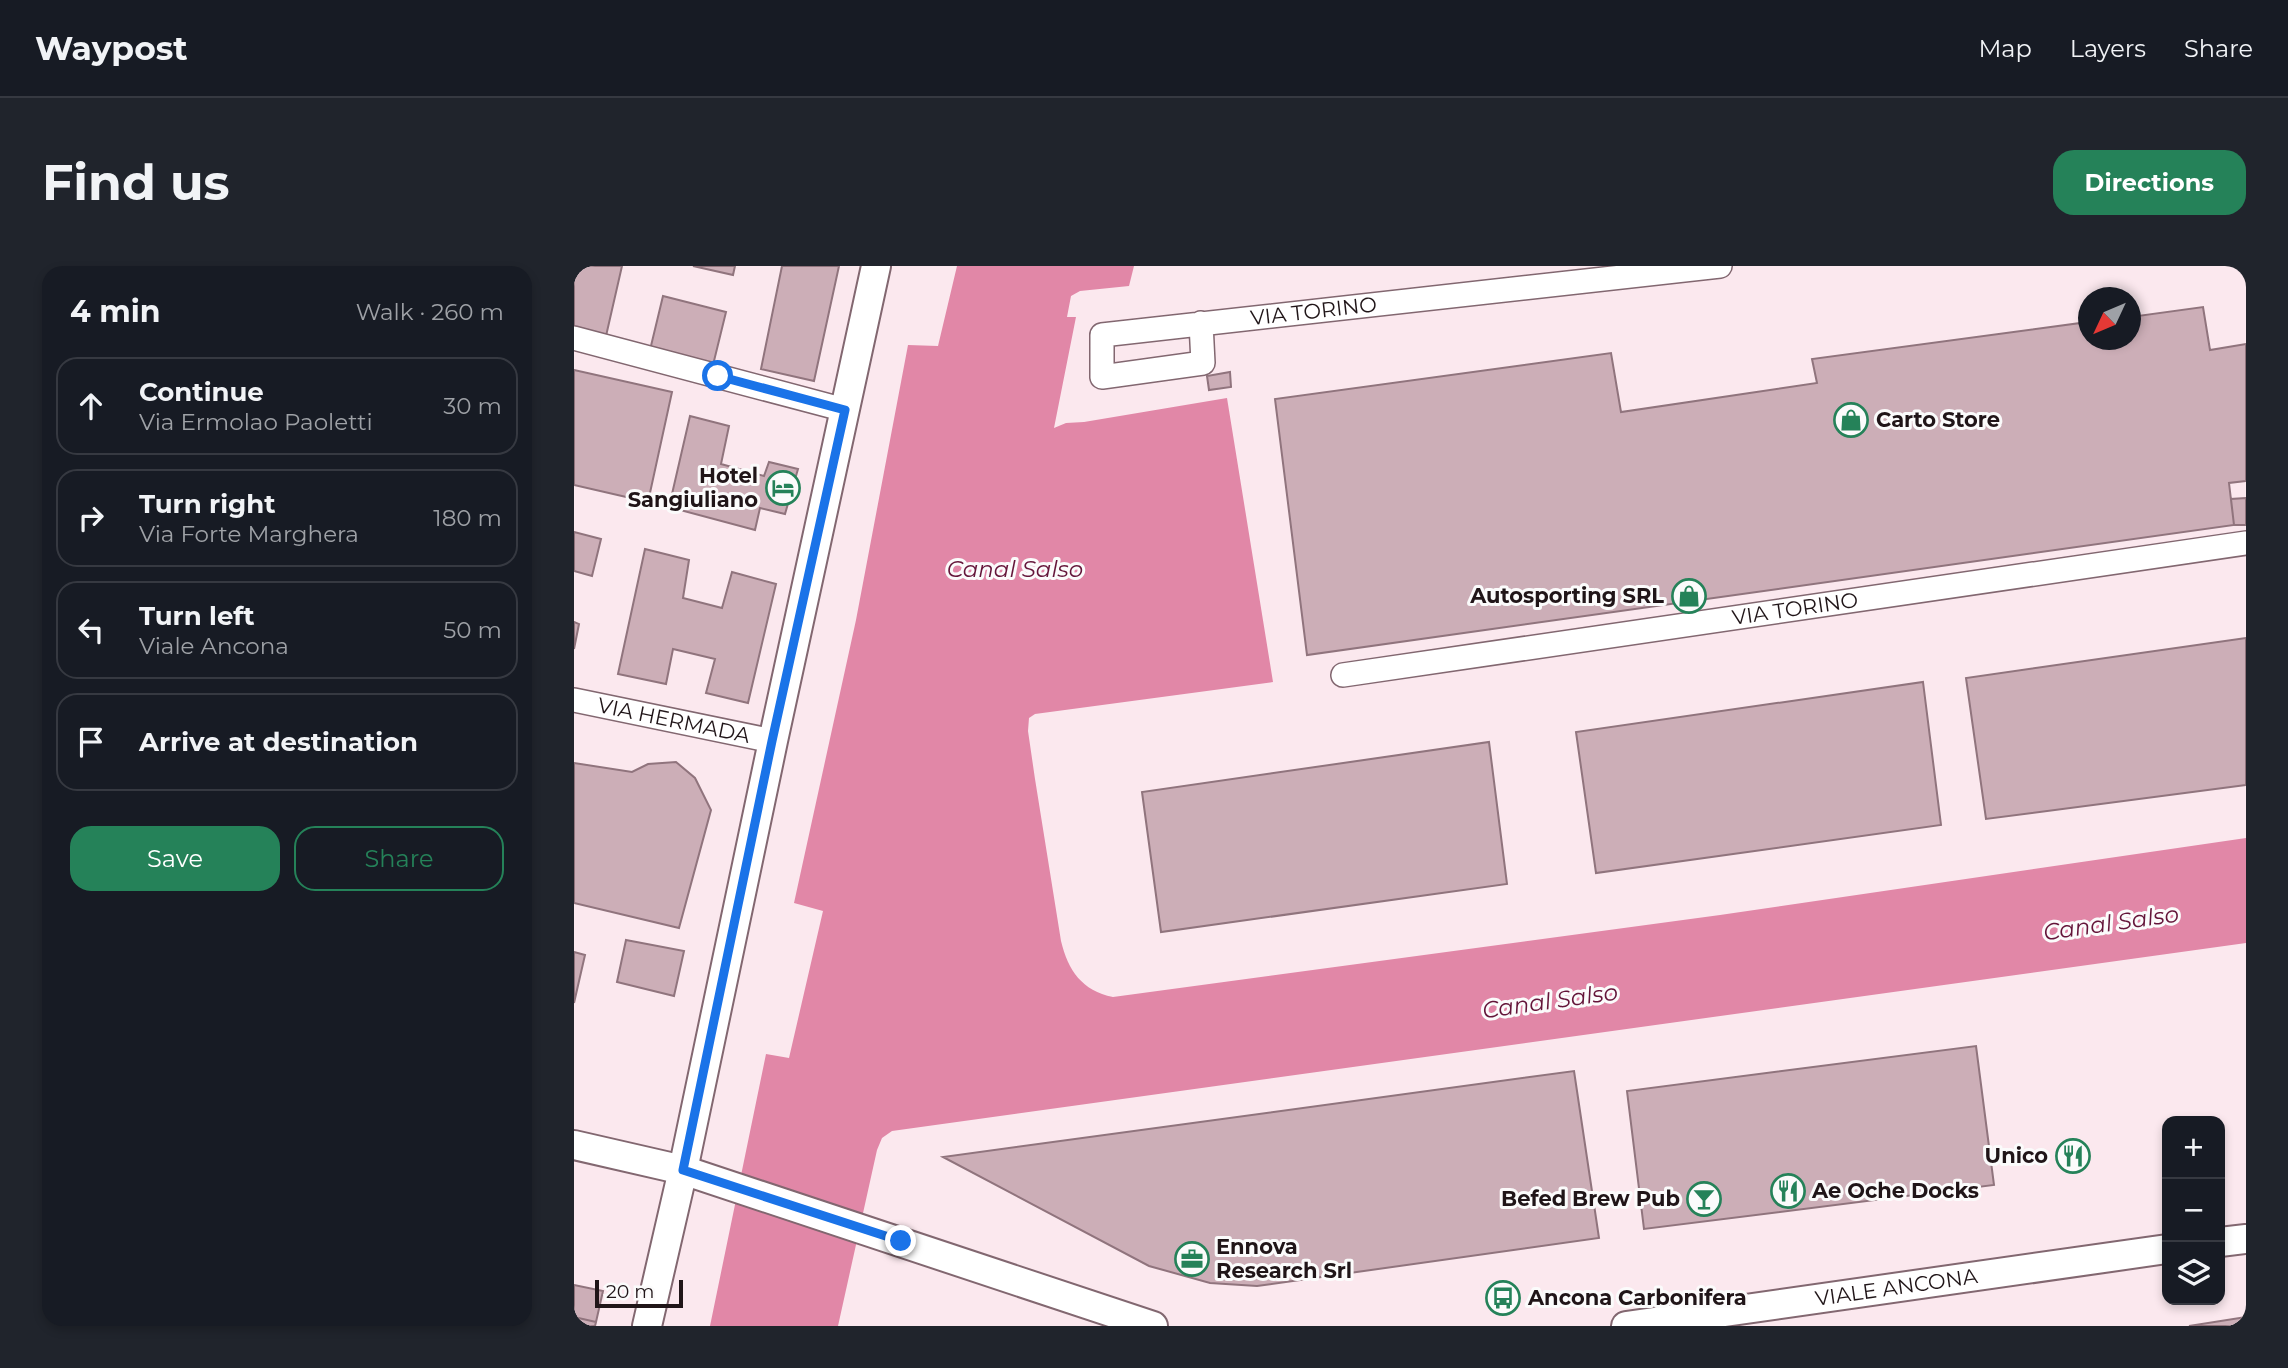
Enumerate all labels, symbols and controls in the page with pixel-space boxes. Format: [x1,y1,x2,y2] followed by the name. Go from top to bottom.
[35,28,188,68] text: Waypost
[1978,34,2032,63] text: Map
[2070,34,2146,63] text: Layers
[2184,34,2253,63] text: Share
[2053,150,2246,215] button: Directions
[42,153,230,212] text: Find us
[2078,287,2141,350] north arrow
[1249,291,1378,330] street label: VIA TORINO
[70,293,160,330] text: 4 min
[356,298,504,326] text: Walk · 260 m
[702,360,733,391] route start
[139,376,264,408] text: Continue
[72,387,110,425] icon: ahead
[443,392,502,420] text: 30 m
[1832,401,1870,439] shop icon: Carto Store
[1876,407,2000,432] place label: Carto Store
[139,408,373,436] text: Via Ermolao Paoletti
[628,463,758,512] place label: Hotel Sangiuliano
[764,469,802,507] hotel icon: Hotel Sangiuliano
[139,488,275,520] text: Turn right
[72,499,110,537] icon: right
[433,504,502,532] text: 180 m
[139,520,359,548] text: Via Forte Marghera
[947,555,1083,583] water label: Canal Salso
[1670,577,1708,615] shop icon: Autosporting SRL
[1469,583,1664,608] place label: Autosporting SRL
[1730,587,1860,630] street label: VIA TORINO
[139,600,255,632] text: Turn left
[72,611,110,649] icon: left
[443,616,502,644] text: 50 m
[139,632,289,660] text: Viale Ancona
[596,692,753,748] street label: VIA HERMADA
[72,723,110,761] icon: arrive
[139,726,418,758] text: Arrive at destination
[70,826,280,891] button: Save
[294,826,504,891] button: Share
[2041,900,2181,946] water label: Canal Salso
[1480,978,1620,1024] water label: Canal Salso
[2162,1116,2225,1305] map controls
[2162,1116,2225,1179] button: +
[2054,1137,2092,1175] restaurant icon: Unico
[1985,1143,2048,1168] place label: Unico
[1769,1172,1807,1210] restaurant icon: Ae Oche Docks
[1811,1178,1979,1203] place label: Ae Oche Docks
[2162,1179,2225,1242] button: −
[1685,1180,1723,1218] bar icon: Befed Brew Pub
[1501,1186,1680,1211] place label: Befed Brew Pub
[885,1225,916,1256] route end
[1216,1234,1352,1283] place label: Ennova Research Srl
[1173,1240,1211,1278] office icon: Ennova Research Srl
[2162,1242,2225,1305] button: layers
[1813,1263,1980,1311] street label: VIALE ANCONA
[595,1277,682,1309] scale bar
[1484,1279,1522,1317] bus stop icon: Ancona Carbonifera
[606,1280,654,1303] text: 20 m
[1527,1285,1747,1310] place label: Ancona Carbonifera

